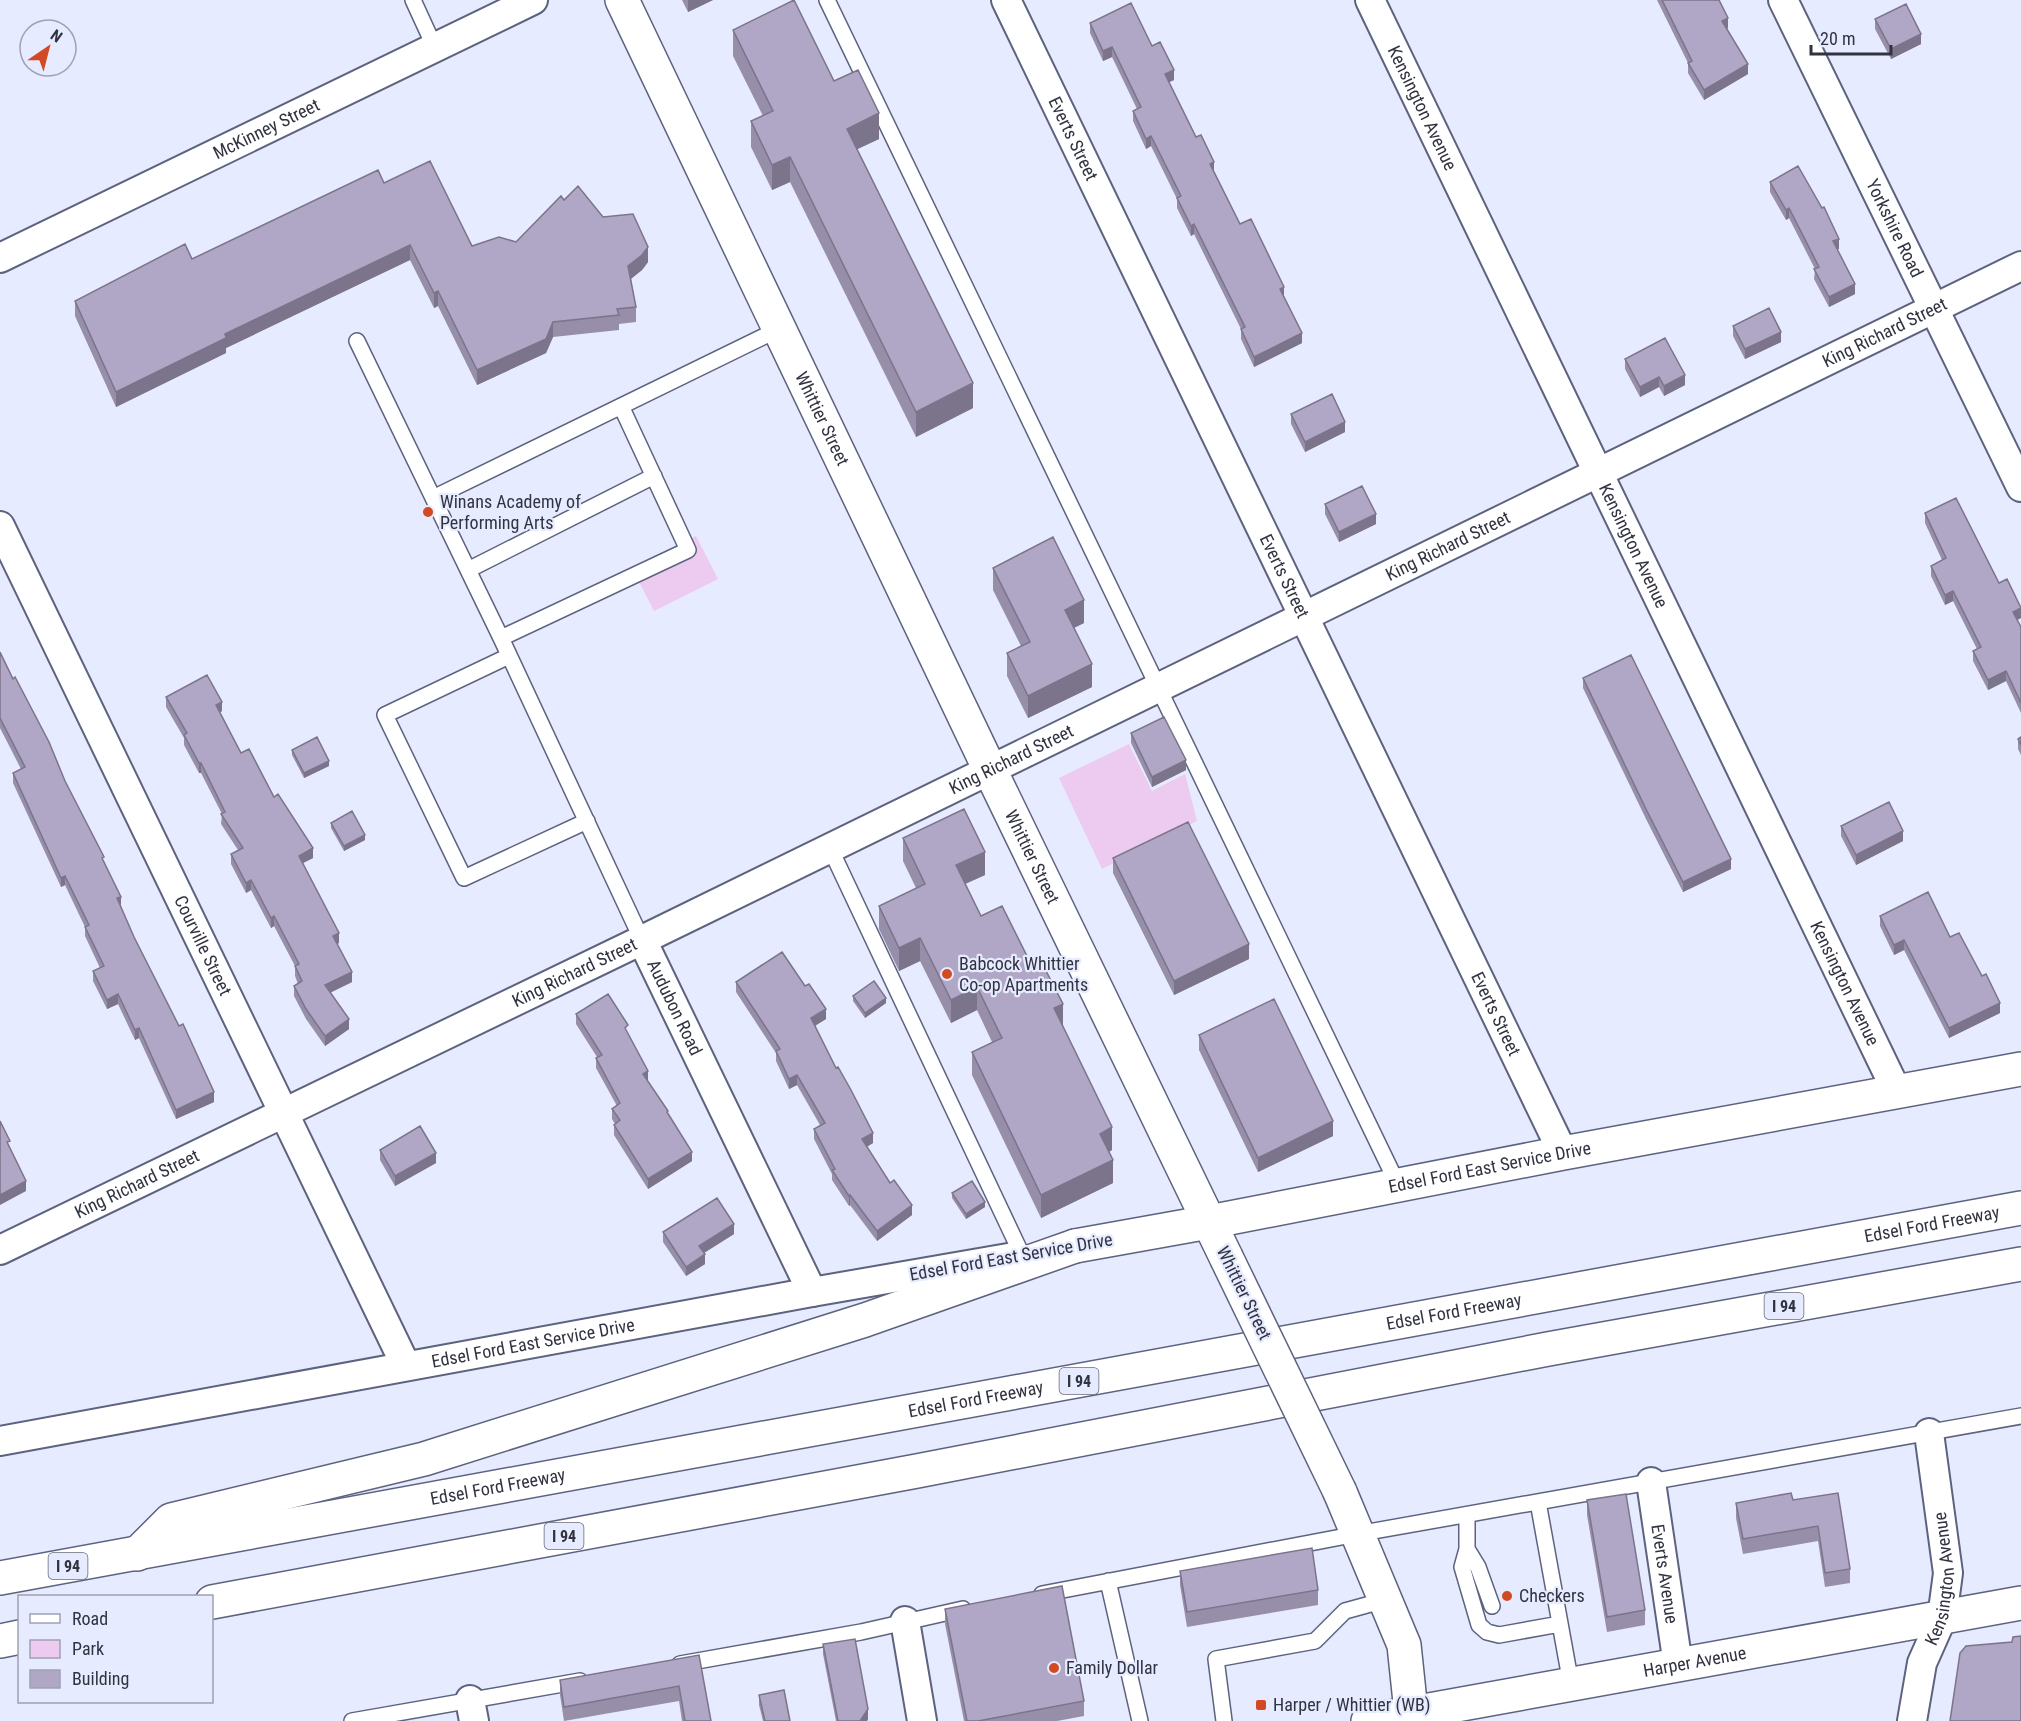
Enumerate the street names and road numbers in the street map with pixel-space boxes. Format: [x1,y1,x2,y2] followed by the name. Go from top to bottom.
[1384,42,1462,173] street label: Kensington Avenue
[1044,93,1103,184] street label: Everts Street
[210,94,323,163] street label: McKinney Street
[1862,175,1928,281] street label: Yorkshire Road
[1819,293,1950,371] street label: King Richard Street
[791,368,854,469] street label: Whittier Street
[1595,480,1673,611] street label: Kensington Avenue
[1382,506,1513,585] street label: King Richard Street
[1256,531,1314,621] street label: Everts Street
[946,720,1077,798] street label: King Richard Street
[1001,806,1064,907] street label: Whittier Street
[170,892,236,999] street label: Courville Street
[1806,918,1884,1049] street label: Kensington Avenue
[509,933,640,1011] street label: King Richard Street
[643,956,707,1059] street label: Audubon Road
[1467,968,1525,1059] street label: Everts Street
[1386,1137,1593,1197] street label: Edsel Ford East Service Drive
[71,1145,202,1222] street label: King Richard Street
[1863,1201,2002,1246] street label: Edsel Ford Freeway
[908,1228,1114,1285] street label: Edsel Ford East Service Drive
[1213,1243,1276,1343] street label: Whittier Street
[1385,1289,1523,1334] street label: Edsel Ford Freeway
[1764,1293,1804,1319] road number: I 94
[430,1314,636,1372] street label: Edsel Ford East Service Drive
[1060,1368,1098,1394] road number: I 94
[906,1376,1045,1422] street label: Edsel Ford Freeway
[428,1464,567,1509] street label: Edsel Ford Freeway
[1920,1511,1958,1648] street label: Kensington Avenue
[544,1523,584,1549] road number: I 94
[1647,1523,1683,1625] street label: Everts Avenue
[48,1553,88,1579] road number: I 94
[1642,1642,1748,1681] street label: Harper Avenue

